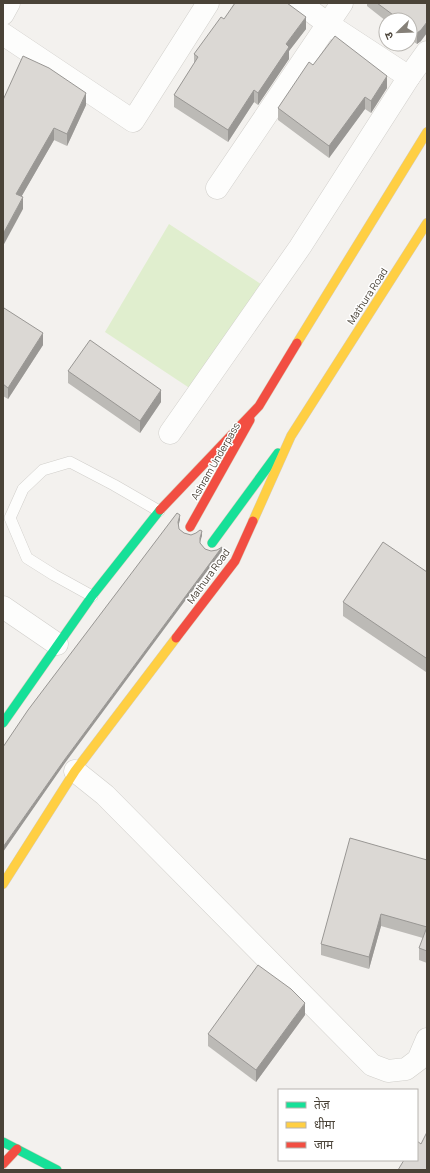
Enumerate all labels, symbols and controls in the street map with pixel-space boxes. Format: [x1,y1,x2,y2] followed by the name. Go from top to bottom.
[378,12,418,52] north arrow
[380,30,396,42] text: उ
[344,265,390,327] street label: Mathura Road
[187,420,243,502] street label: Ashram Underpass
[183,546,233,606] street label: Mathura Road
[278,1089,418,1161] legend
[314,1096,331,1113] text: तेज़
[314,1116,336,1133] text: धीमा
[314,1136,334,1153] text: जाम

